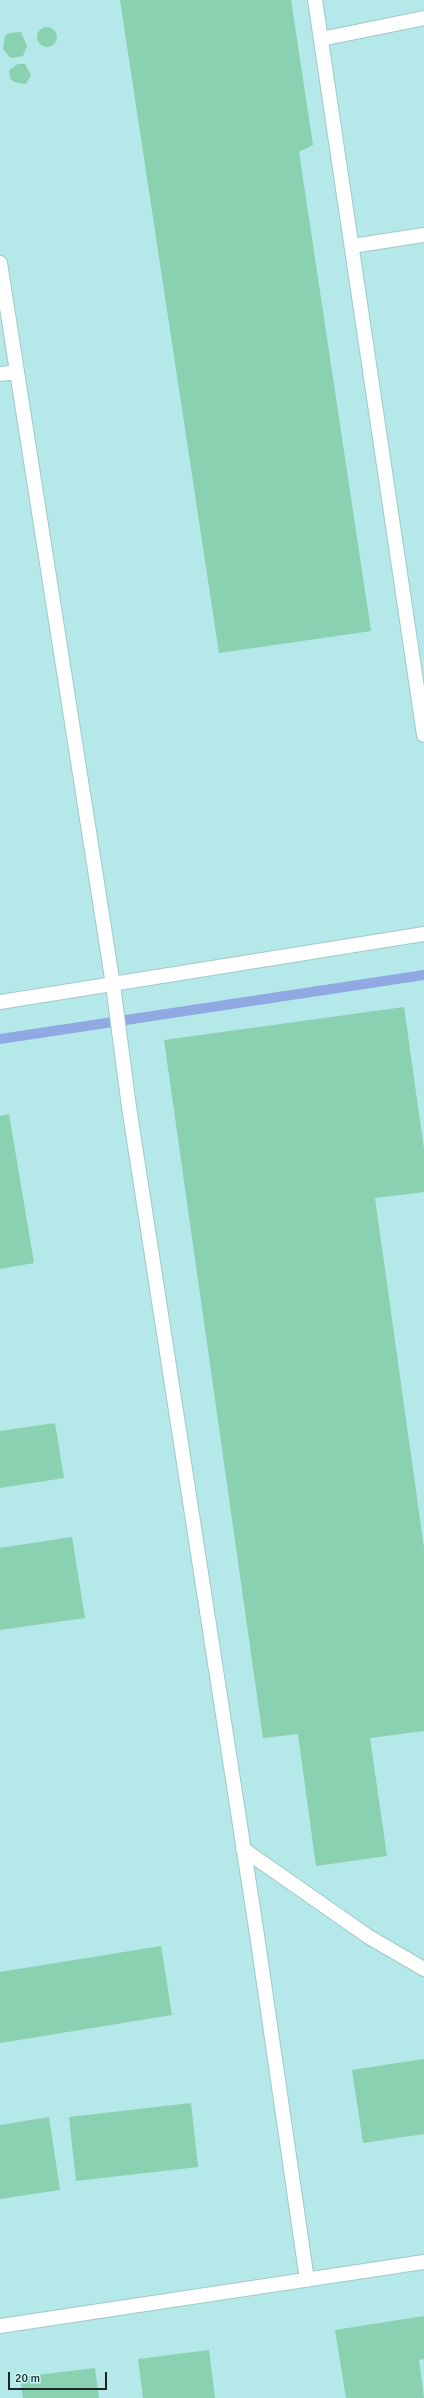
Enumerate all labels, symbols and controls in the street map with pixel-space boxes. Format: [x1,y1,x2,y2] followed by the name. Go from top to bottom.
[10,2364,109,2390] scale bar
[15,2371,40,2386] text: 20 m

